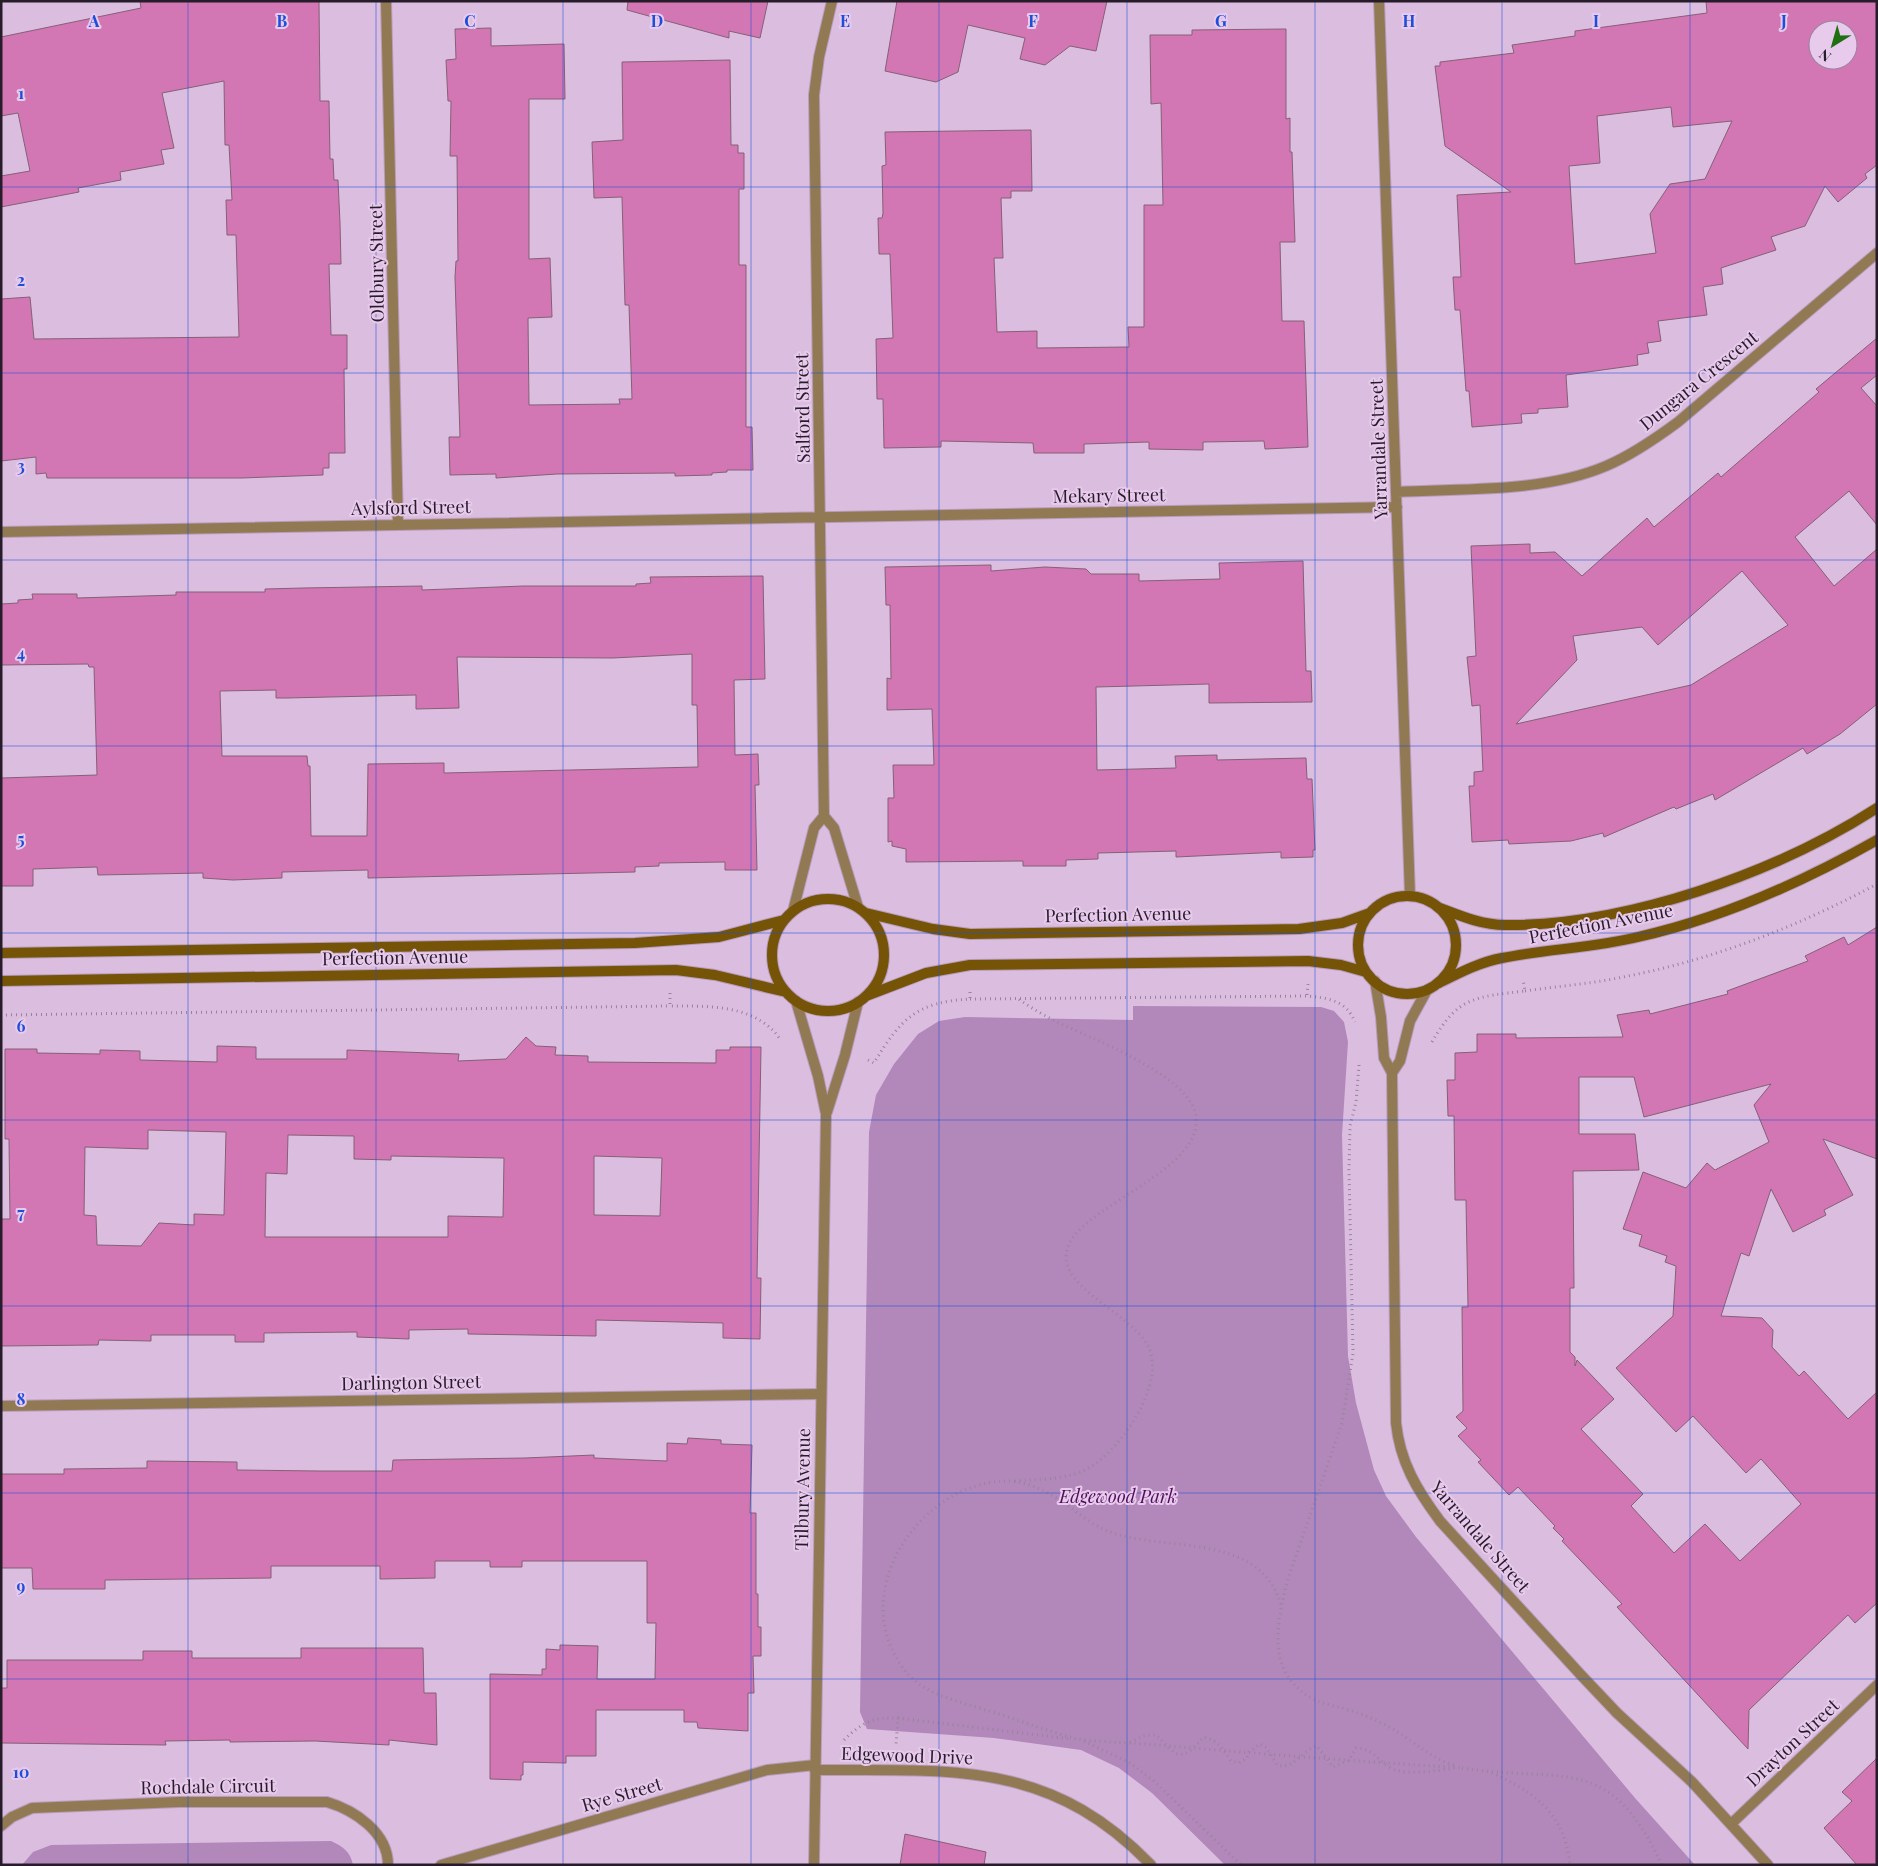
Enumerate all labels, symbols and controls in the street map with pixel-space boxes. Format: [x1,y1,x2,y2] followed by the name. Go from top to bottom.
[88,10,100,31] text: A
[277,10,288,31] text: B
[464,10,476,31] text: C
[651,10,663,31] text: D
[840,10,850,31] text: E
[1028,10,1038,31] text: F
[1215,10,1227,31] text: G
[1403,10,1416,31] text: H
[1593,10,1599,31] text: I
[1780,10,1787,31] text: J
[1808,20,1858,70] north arrow
[1815,45,1835,66] text: N
[18,82,24,103] text: 1
[363,203,389,323] street label: Oldbury Street
[17,269,25,290] text: 2
[1634,325,1763,435] street label: Dungara Crescent
[789,352,815,463] street label: Salford Street
[1364,378,1392,521] street label: Yarrandale Street
[17,455,25,476] text: 3
[1052,482,1166,508] street label: Mekary Street
[350,494,472,520] street label: Aylsford Street
[17,642,25,663] text: 4
[17,828,25,849] text: 5
[1527,897,1675,949] street label: Perfection Avenue
[1045,901,1191,927] street label: Perfection Avenue
[322,944,468,970] street label: Perfection Avenue
[17,1015,26,1036] text: 6
[17,1202,25,1223] text: 7
[341,1369,482,1395] street label: Darlington Street
[17,1388,26,1409] text: 8
[789,1428,815,1550] street label: Tilbury Avenue
[1425,1475,1536,1598] street label: Yarrandale Street
[1058,1484,1177,1508] park label: Edgewood Park
[17,1575,26,1596] text: 9
[1741,1693,1844,1792] street label: Drayton Street
[841,1741,974,1769] street label: Edgewood Drive
[13,1761,29,1782] text: 10
[579,1771,665,1817] street label: Rye Street
[140,1773,276,1799] street label: Rochdale Circuit

